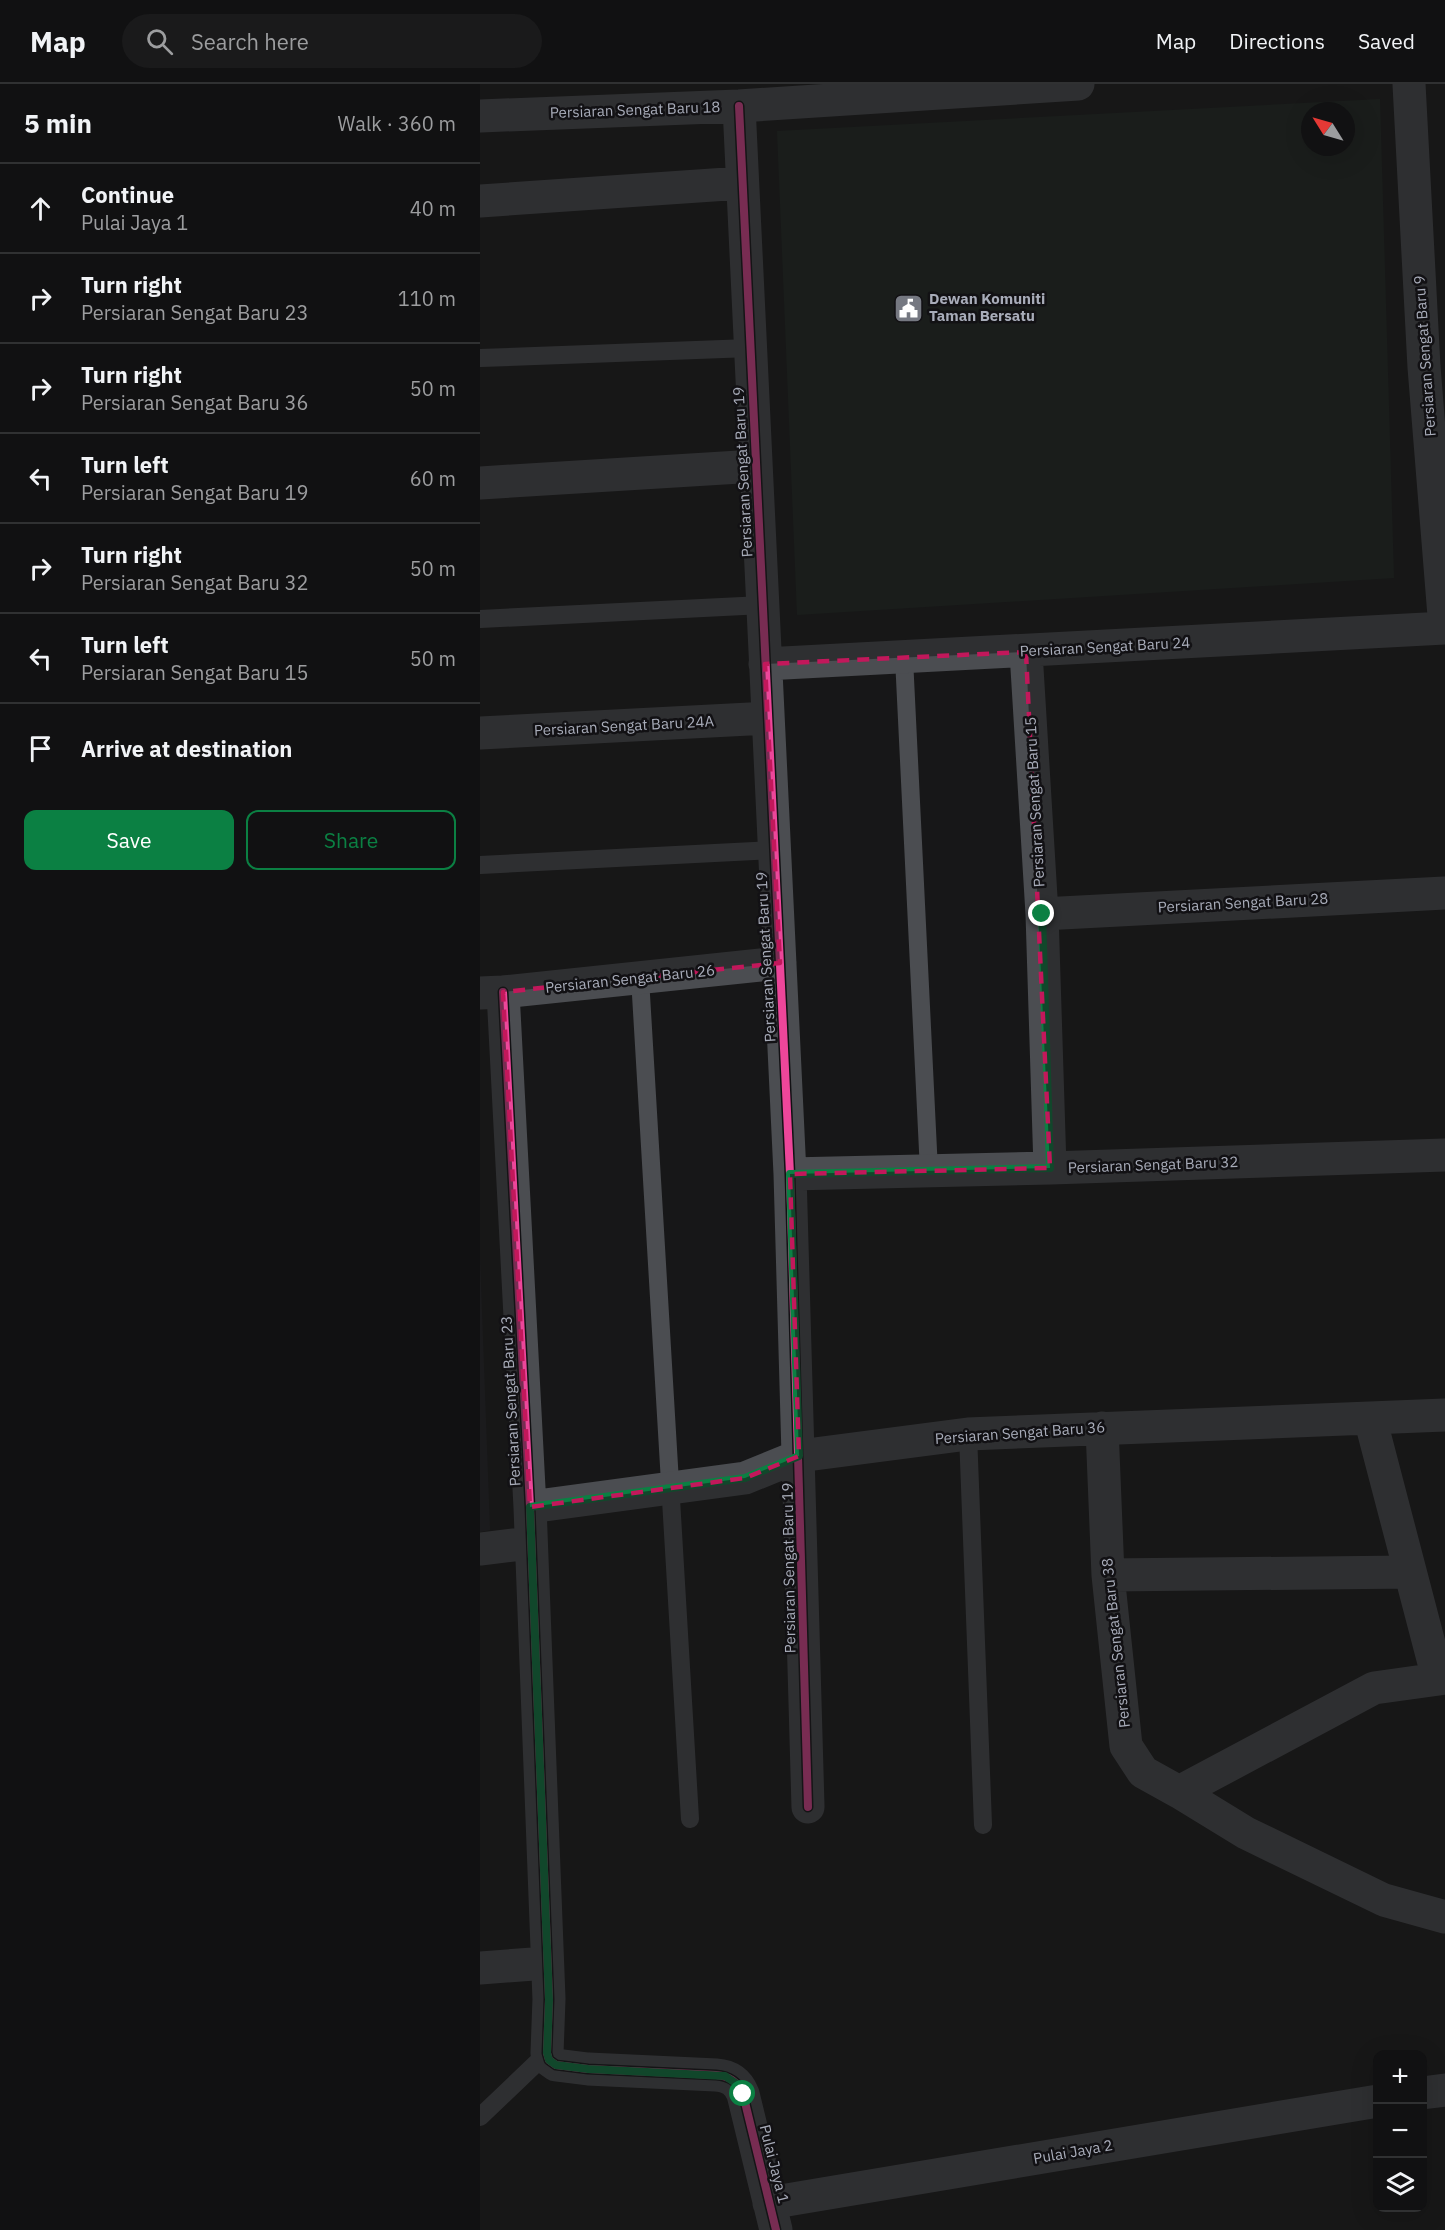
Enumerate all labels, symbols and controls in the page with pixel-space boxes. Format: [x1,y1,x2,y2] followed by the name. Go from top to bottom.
[122,14,542,68] search box
[30,23,86,60] text: Map
[143,25,176,58] icon: search
[191,27,309,56] text: Search here
[1156,27,1196,55] text: Map
[1229,27,1325,55] text: Directions
[1358,27,1415,55] text: Saved
[549,97,721,122] street label: Persiaran Sengat Baru 18
[1301,102,1355,156] north arrow
[24,106,92,140] text: 5 min
[338,110,456,137] text: Walk · 360 m
[81,180,174,209] text: Continue
[24,192,57,225] icon: ahead
[410,195,456,222] text: 40 m
[81,209,188,236] text: Pulai Jaya 1
[81,270,182,299] text: Turn right
[1409,275,1440,437] street label: Persiaran Sengat Baru 9
[24,282,57,315] icon: right
[398,285,456,312] text: 110 m
[929,289,1045,325] place label: Dewan Komuniti Taman Bersatu
[892,292,924,324] public building icon: Dewan Komuniti Taman Bersatu
[81,299,309,326] text: Persiaran Sengat Baru 23
[81,360,182,389] text: Turn right
[24,372,57,405] icon: right
[410,375,456,402] text: 50 m
[729,386,756,558] street label: Persiaran Sengat Baru 19
[81,389,309,416] text: Persiaran Sengat Baru 36
[81,450,169,479] text: Turn left
[24,462,57,495] icon: left
[410,465,456,492] text: 60 m
[81,479,309,506] text: Persiaran Sengat Baru 19
[81,540,182,569] text: Turn right
[24,552,57,585] icon: right
[410,555,456,582] text: 50 m
[81,569,309,596] text: Persiaran Sengat Baru 32
[81,630,169,659] text: Turn left
[1019,633,1191,660] street label: Persiaran Sengat Baru 24
[24,642,57,675] icon: left
[410,645,456,672] text: 50 m
[81,659,309,686] text: Persiaran Sengat Baru 15
[533,711,715,740] street label: Persiaran Sengat Baru 24A
[1021,716,1048,888] street label: Persiaran Sengat Baru 15
[24,732,57,765] icon: arrive
[81,734,292,763] text: Arrive at destination
[24,810,234,870] button: Save
[246,810,456,870] button: Share
[752,871,779,1043] street label: Persiaran Sengat Baru 19
[1157,889,1329,916] street label: Persiaran Sengat Baru 28
[1028,900,1054,926] route end
[544,960,716,997] street label: Persiaran Sengat Baru 26
[1067,1152,1239,1177] street label: Persiaran Sengat Baru 32
[497,1315,524,1487] street label: Persiaran Sengat Baru 23
[934,1417,1106,1448] street label: Persiaran Sengat Baru 36
[778,1483,799,1653] street label: Persiaran Sengat Baru 19
[1097,1557,1134,1729] street label: Persiaran Sengat Baru 38
[1373,2050,1427,2212] map controls
[1373,2050,1427,2104] button: +
[729,2080,755,2106] route start
[1373,2104,1427,2158] button: −
[756,2123,793,2205] street label: Pulai Jaya 1
[1032,2135,1114,2168] street label: Pulai Jaya 2
[1373,2158,1427,2212] button: layers

